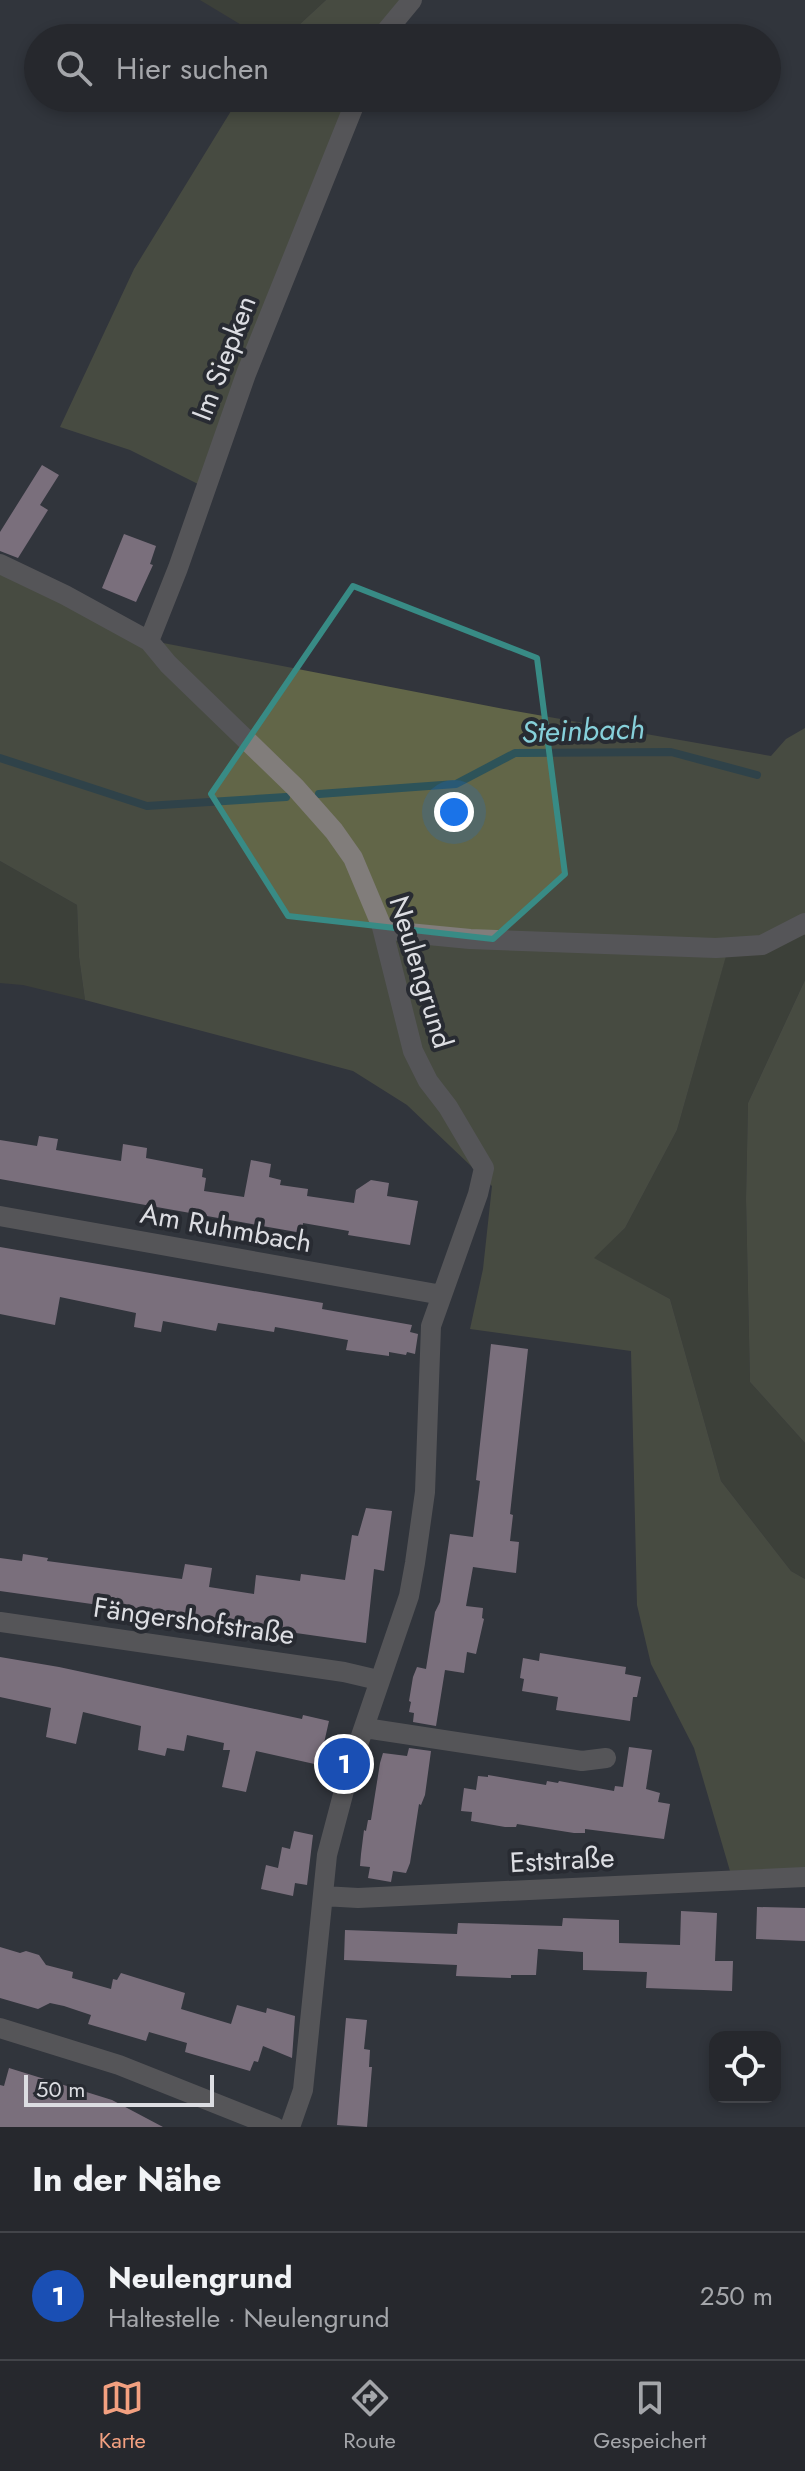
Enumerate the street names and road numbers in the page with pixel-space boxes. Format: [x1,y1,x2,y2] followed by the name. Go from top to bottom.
[181,289,267,427] street label: Im Siepken
[378,891,464,1053] street label: Neulengrund
[137,1193,315,1263] street label: Am Ruhmbach
[91,1587,297,1655] street label: Fängershofstraße
[509,1837,615,1883] street label: Eststraße

